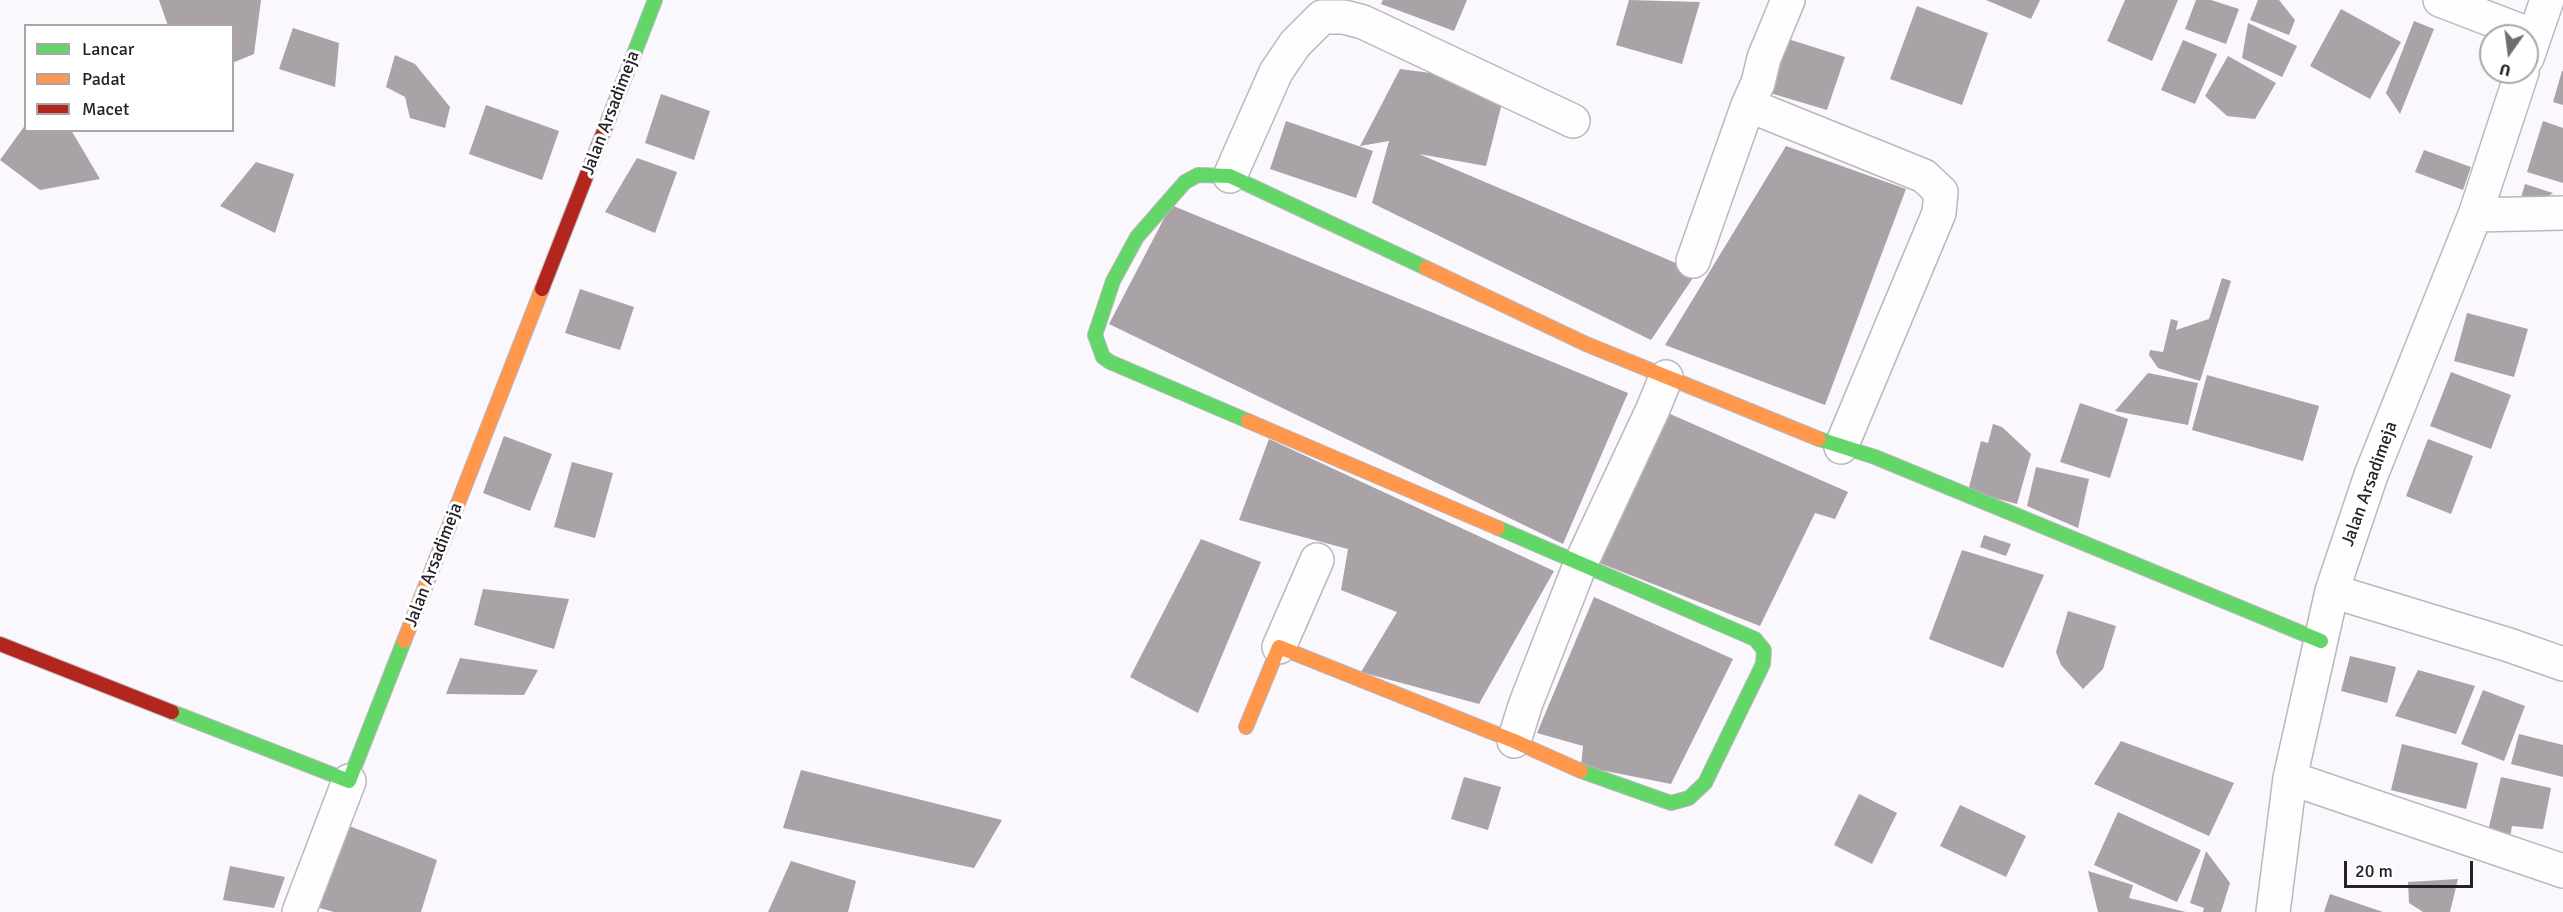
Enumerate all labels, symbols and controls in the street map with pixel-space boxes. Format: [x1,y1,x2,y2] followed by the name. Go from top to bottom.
[24,24,234,132] legend
[2479,24,2539,84] north arrow
[82,38,134,60] text: Lancar
[577,48,645,178] street label: Jalan Arsadimeja
[2497,59,2513,81] text: U
[82,68,126,90] text: Padat
[82,98,129,120] text: Macet
[2337,419,2403,549] street label: Jalan Arsadimeja
[400,500,468,630] street label: Jalan Arsadimeja
[2347,849,2476,887] scale bar
[2355,860,2393,882] text: 20 m

